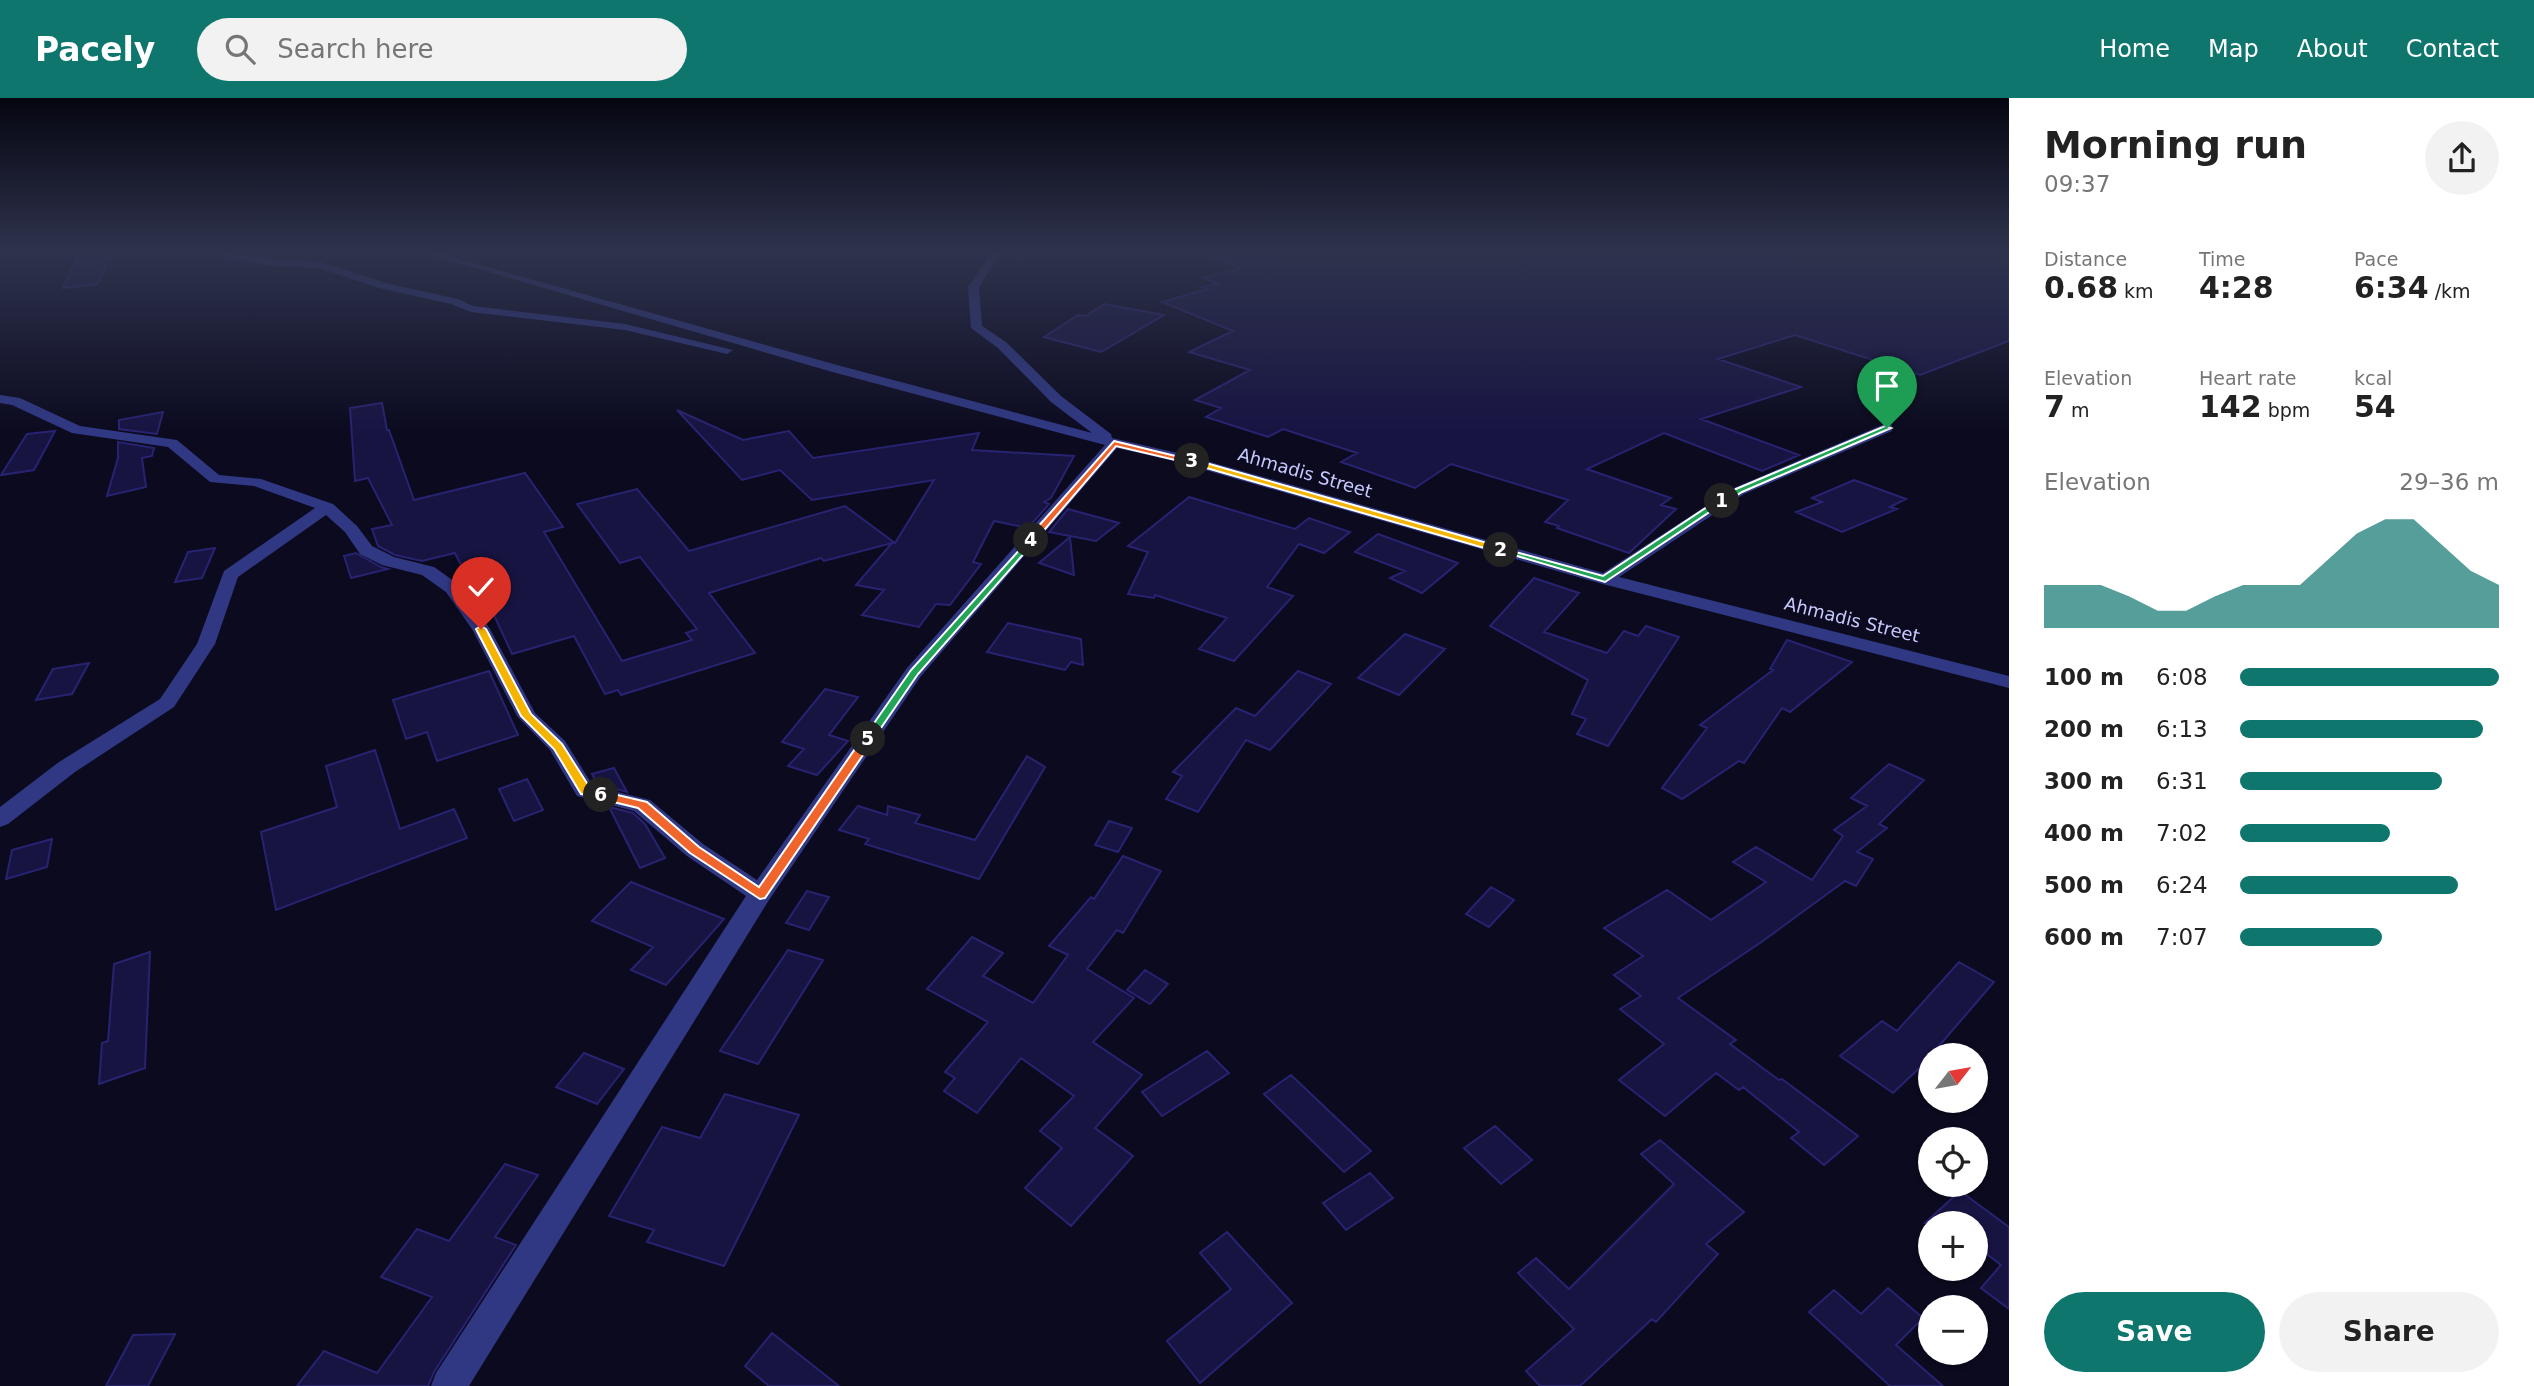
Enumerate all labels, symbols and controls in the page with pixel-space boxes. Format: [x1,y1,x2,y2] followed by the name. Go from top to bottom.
[197,18,687,81] search box
[35,30,155,69] text: Pacely
[221,30,259,68] icon: search
[277,34,434,64] text: Search here
[2099,35,2170,63] text: Home
[2208,35,2259,63] text: Map
[2297,35,2368,63] text: About
[2406,35,2499,63] text: Contact
[2425,121,2499,195] button: share
[2044,123,2307,167] text: Morning run
[2044,171,2110,197] text: 09:37
[2044,248,2127,270] text: Distance
[2199,248,2246,270] text: Time
[2354,248,2398,270] text: Pace
[2044,270,2118,305] text: 0.68
[2199,270,2274,305] text: 4:28
[2354,270,2429,305] text: 6:34
[2118,280,2154,302] text: km
[2429,280,2471,302] text: /km
[1857,356,1917,428] pin
[1868,367,1906,405] icon: arrive
[2044,367,2132,389] text: Elevation
[2199,367,2297,389] text: Heart rate
[2354,367,2392,389] text: kcal
[2044,389,2065,424] text: 7
[2199,389,2262,424] text: 142
[2354,389,2396,424] text: 54
[2065,399,2089,421] text: m
[2262,399,2310,421] text: bpm
[1236,443,1375,502] street label: Ahmadis Street
[1174,444,1210,478] pin: 3
[1185,449,1198,471] text: 3
[2044,469,2151,495] text: Elevation
[2399,469,2499,495] text: 29–36 m
[1704,484,1740,518] pin: 1
[1715,489,1728,511] text: 1
[1014,522,1048,558] pin: 4
[1024,528,1037,550] text: 4
[1484,532,1518,568] pin: 2
[1494,538,1507,560] text: 2
[451,557,511,629] pin
[462,568,500,606] icon: check
[1782,593,1922,646] street label: Ahmadis Street
[2044,664,2124,690] text: 100 m
[2156,664,2208,690] text: 6:08
[2044,716,2124,742] text: 200 m
[2156,716,2208,742] text: 6:13
[850,722,886,756] pin: 5
[861,727,874,749] text: 5
[2044,768,2124,794] text: 300 m
[2156,768,2208,794] text: 6:31
[584,778,618,812] pin: 6
[594,783,607,805] text: 6
[2044,820,2124,846] text: 400 m
[2156,820,2208,846] text: 7:02
[2044,872,2124,898] text: 500 m
[2156,872,2208,898] text: 6:24
[2044,924,2124,950] text: 600 m
[2156,924,2208,950] text: 7:07
[1918,1043,1988,1113] north arrow
[1918,1043,1988,1365] map controls
[1918,1127,1988,1197] button: locate
[1918,1211,1988,1281] button: +
[2044,1292,2265,1372] button: Save
[2279,1292,2499,1372] button: Share
[1918,1295,1988,1365] button: −

